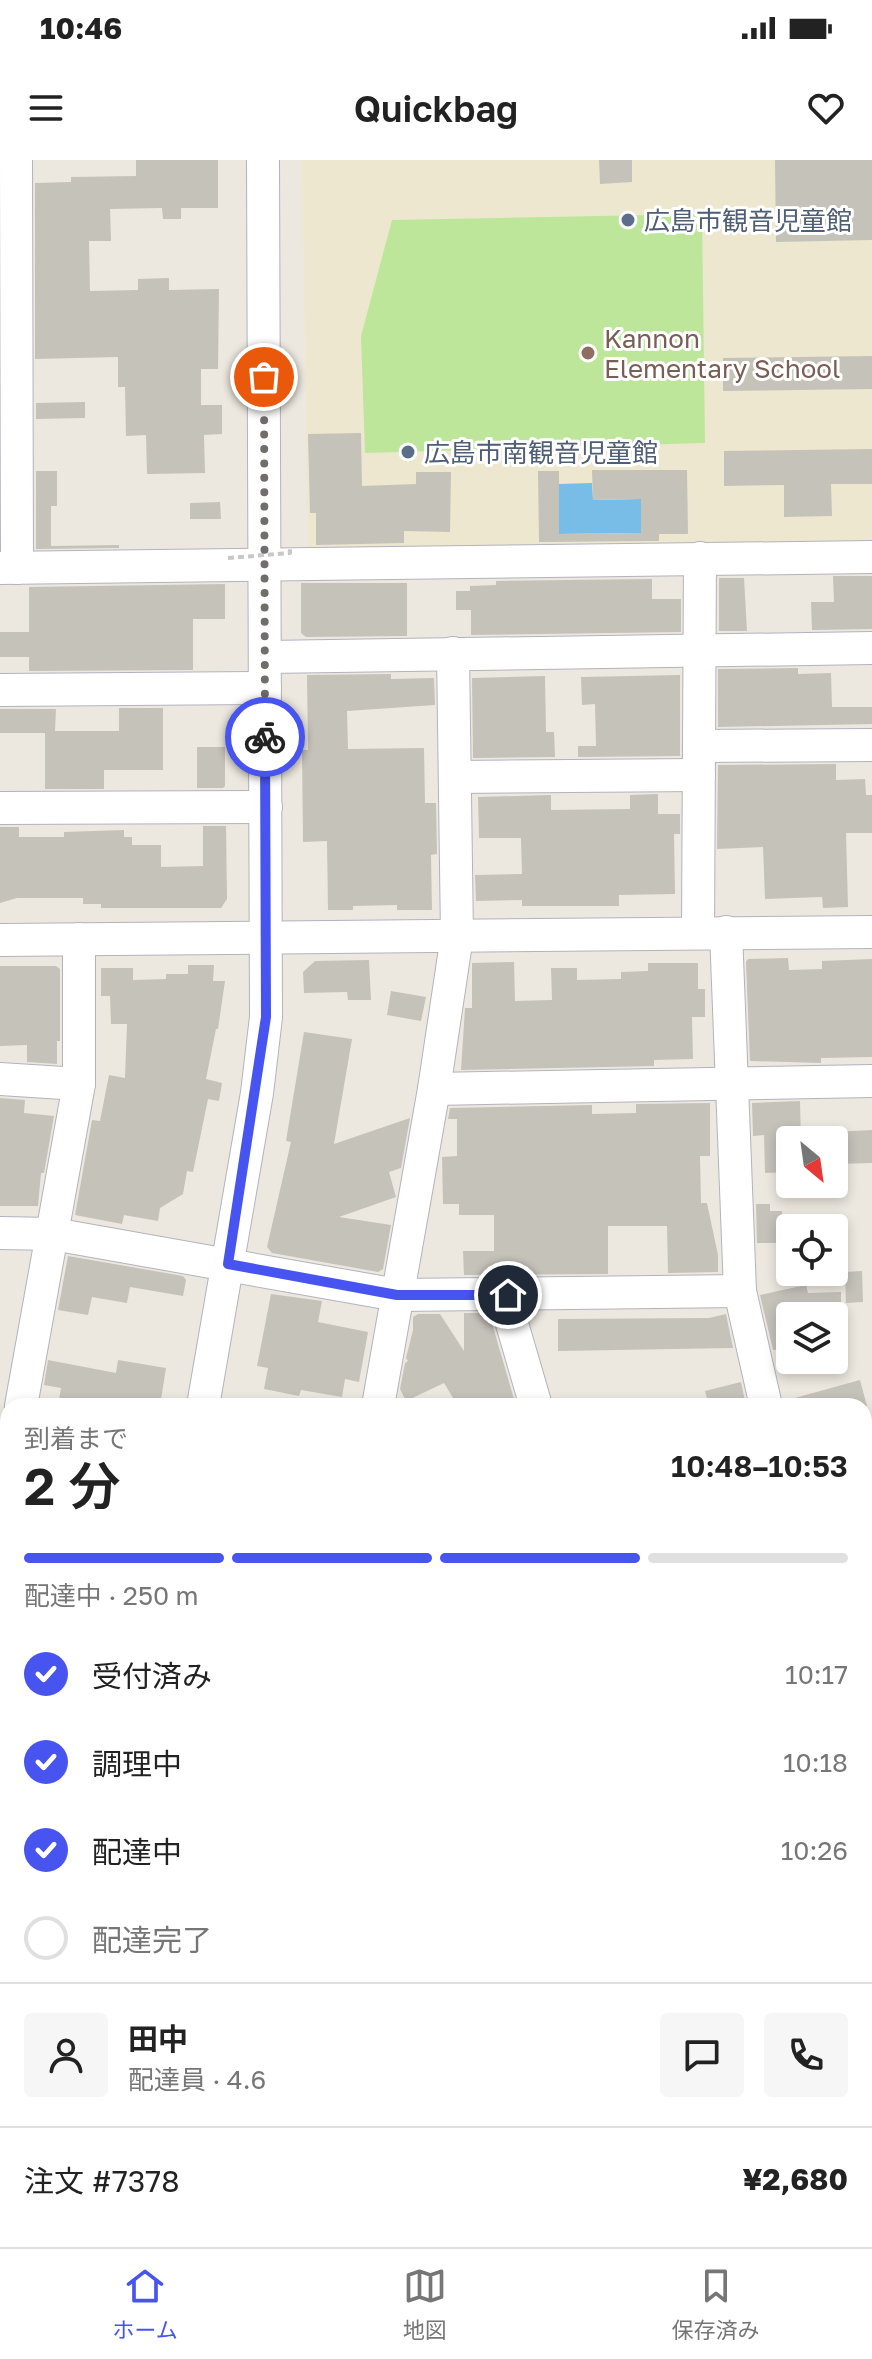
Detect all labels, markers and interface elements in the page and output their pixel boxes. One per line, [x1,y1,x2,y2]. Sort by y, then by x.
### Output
text: 10:46 [40,10,122,46]
icon: menu [24,86,68,130]
icon: heart [804,86,848,130]
text: Quickbag [354,87,518,130]
place label: 広島市観音児童館 [644,205,852,236]
marker: 広島市観音児童館 [619,211,637,229]
place label: Kannon Elementary School [604,323,840,384]
pin [230,343,298,411]
marker: Kannon Elementary School [579,344,597,362]
icon: bag [242,355,286,399]
place label: 広島市南観音児童館 [424,437,658,468]
marker: 広島市南観音児童館 [399,443,417,461]
courier [225,697,305,777]
icon: bike [243,715,287,759]
north arrow [776,1126,848,1198]
map controls [776,1126,848,1374]
button: locate [776,1214,848,1286]
pin [474,1261,542,1329]
icon: home [486,1273,530,1317]
button: layers [776,1302,848,1374]
text: 到着まで [24,1423,128,1454]
text: 10:48–10:53 [671,1448,848,1484]
text: 2 分 [24,1454,120,1516]
text: 配達中 · 250 m [24,1580,199,1611]
icon: check [24,1652,68,1696]
text: 受付済み [92,1658,212,1694]
text: 10:17 [785,1659,848,1690]
icon: check [24,1740,68,1784]
text: 調理中 [92,1746,182,1782]
text: 10:18 [783,1747,848,1778]
icon: check [24,1828,68,1872]
text: 配達中 [92,1834,182,1870]
text: 10:26 [781,1835,848,1866]
text: 配達完了 [92,1922,212,1958]
button: person [24,2013,108,2097]
button: chat [660,2013,744,2097]
button: phone [764,2013,848,2097]
text: 田中 [128,2021,188,2057]
text: 配達員 · 4.6 [128,2064,266,2095]
text: ¥2,680 [743,2161,848,2197]
text: 注文 #7378 [24,2163,180,2199]
tab: ホーム [112,2264,178,2344]
tab: 地図 [403,2264,447,2344]
tab: 保存済み [672,2264,760,2344]

